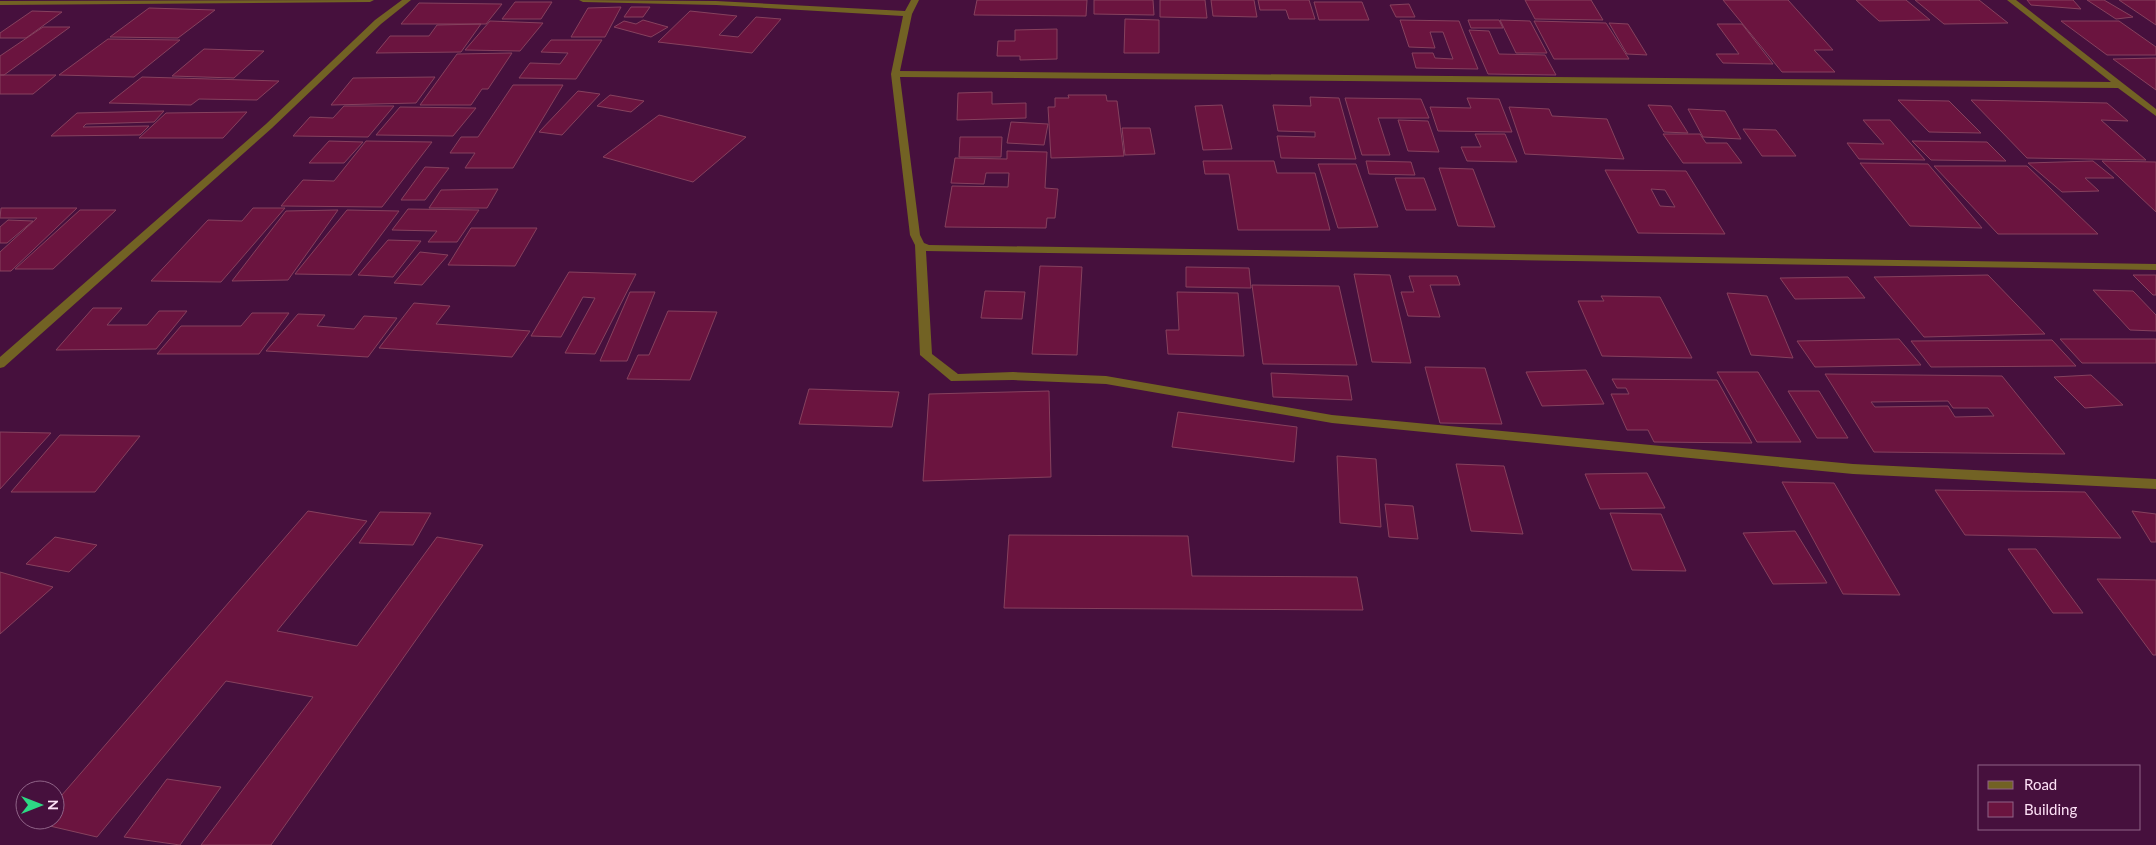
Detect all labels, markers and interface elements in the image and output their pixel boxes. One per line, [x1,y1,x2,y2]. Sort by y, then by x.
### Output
legend [1978,765,2141,830]
text: Road [2024,775,2057,793]
north arrow [15,780,65,830]
text: N [45,800,62,810]
text: Building [2024,800,2077,818]

